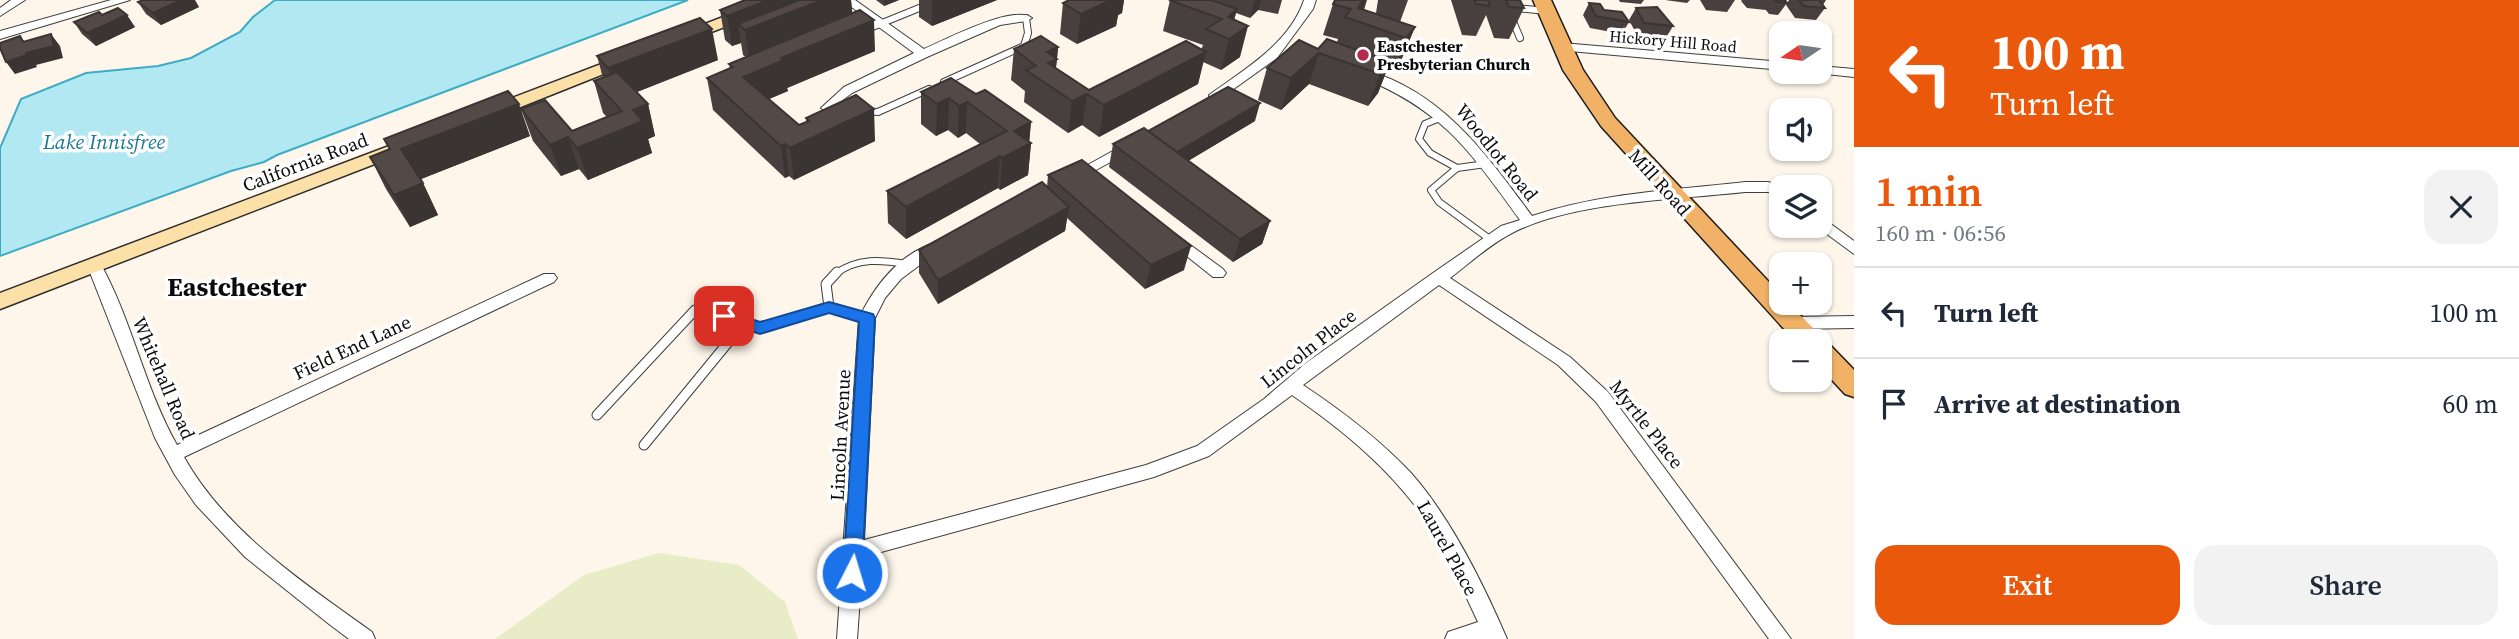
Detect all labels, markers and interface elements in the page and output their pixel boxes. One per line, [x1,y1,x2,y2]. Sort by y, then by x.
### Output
text: 100 m [1990,18,2125,85]
north arrow [1769,21,1832,84]
map controls [1769,21,1832,392]
street label: Hickory Hill Road [1608,24,1738,58]
icon: left [1875,28,1966,119]
place label: Eastchester Presbyterian Church [1377,35,1530,75]
marker: Eastchester Presbyterian Church [1355,47,1371,63]
text: Turn left [1990,82,2114,126]
street label: Woodlot Road [1450,98,1544,206]
button: sound [1769,98,1832,161]
street label: California Road [239,126,372,198]
water label: Lake Innisfree [42,127,166,156]
street label: Mill Road [1623,143,1697,221]
text: 1 min [1875,162,1983,220]
button: close [2424,170,2498,244]
button: layers [1769,175,1832,238]
text: 160 m · 06:56 [1875,217,2006,249]
button: + [1769,252,1832,315]
district label: Eastchester [167,269,308,305]
pin [694,286,754,346]
icon: left [1875,294,1913,332]
text: Turn left [1934,295,2038,331]
text: 100 m [2430,295,2498,331]
icon: arrive [705,297,743,335]
street label: Lincoln Place [1255,302,1361,394]
street label: Field End Lane [289,308,415,386]
street label: Whitehall Road [126,313,202,444]
button: − [1769,329,1832,392]
street label: Lincoln Avenue [824,368,856,502]
street label: Myrtle Place [1604,374,1690,474]
icon: arrive [1875,385,1913,423]
text: Arrive at destination [1934,386,2181,422]
text: 60 m [2443,386,2498,422]
street label: Laurel Place [1411,496,1485,600]
position arrow [815,536,889,610]
button: Exit [1875,545,2180,625]
button: Share [2194,545,2498,625]

